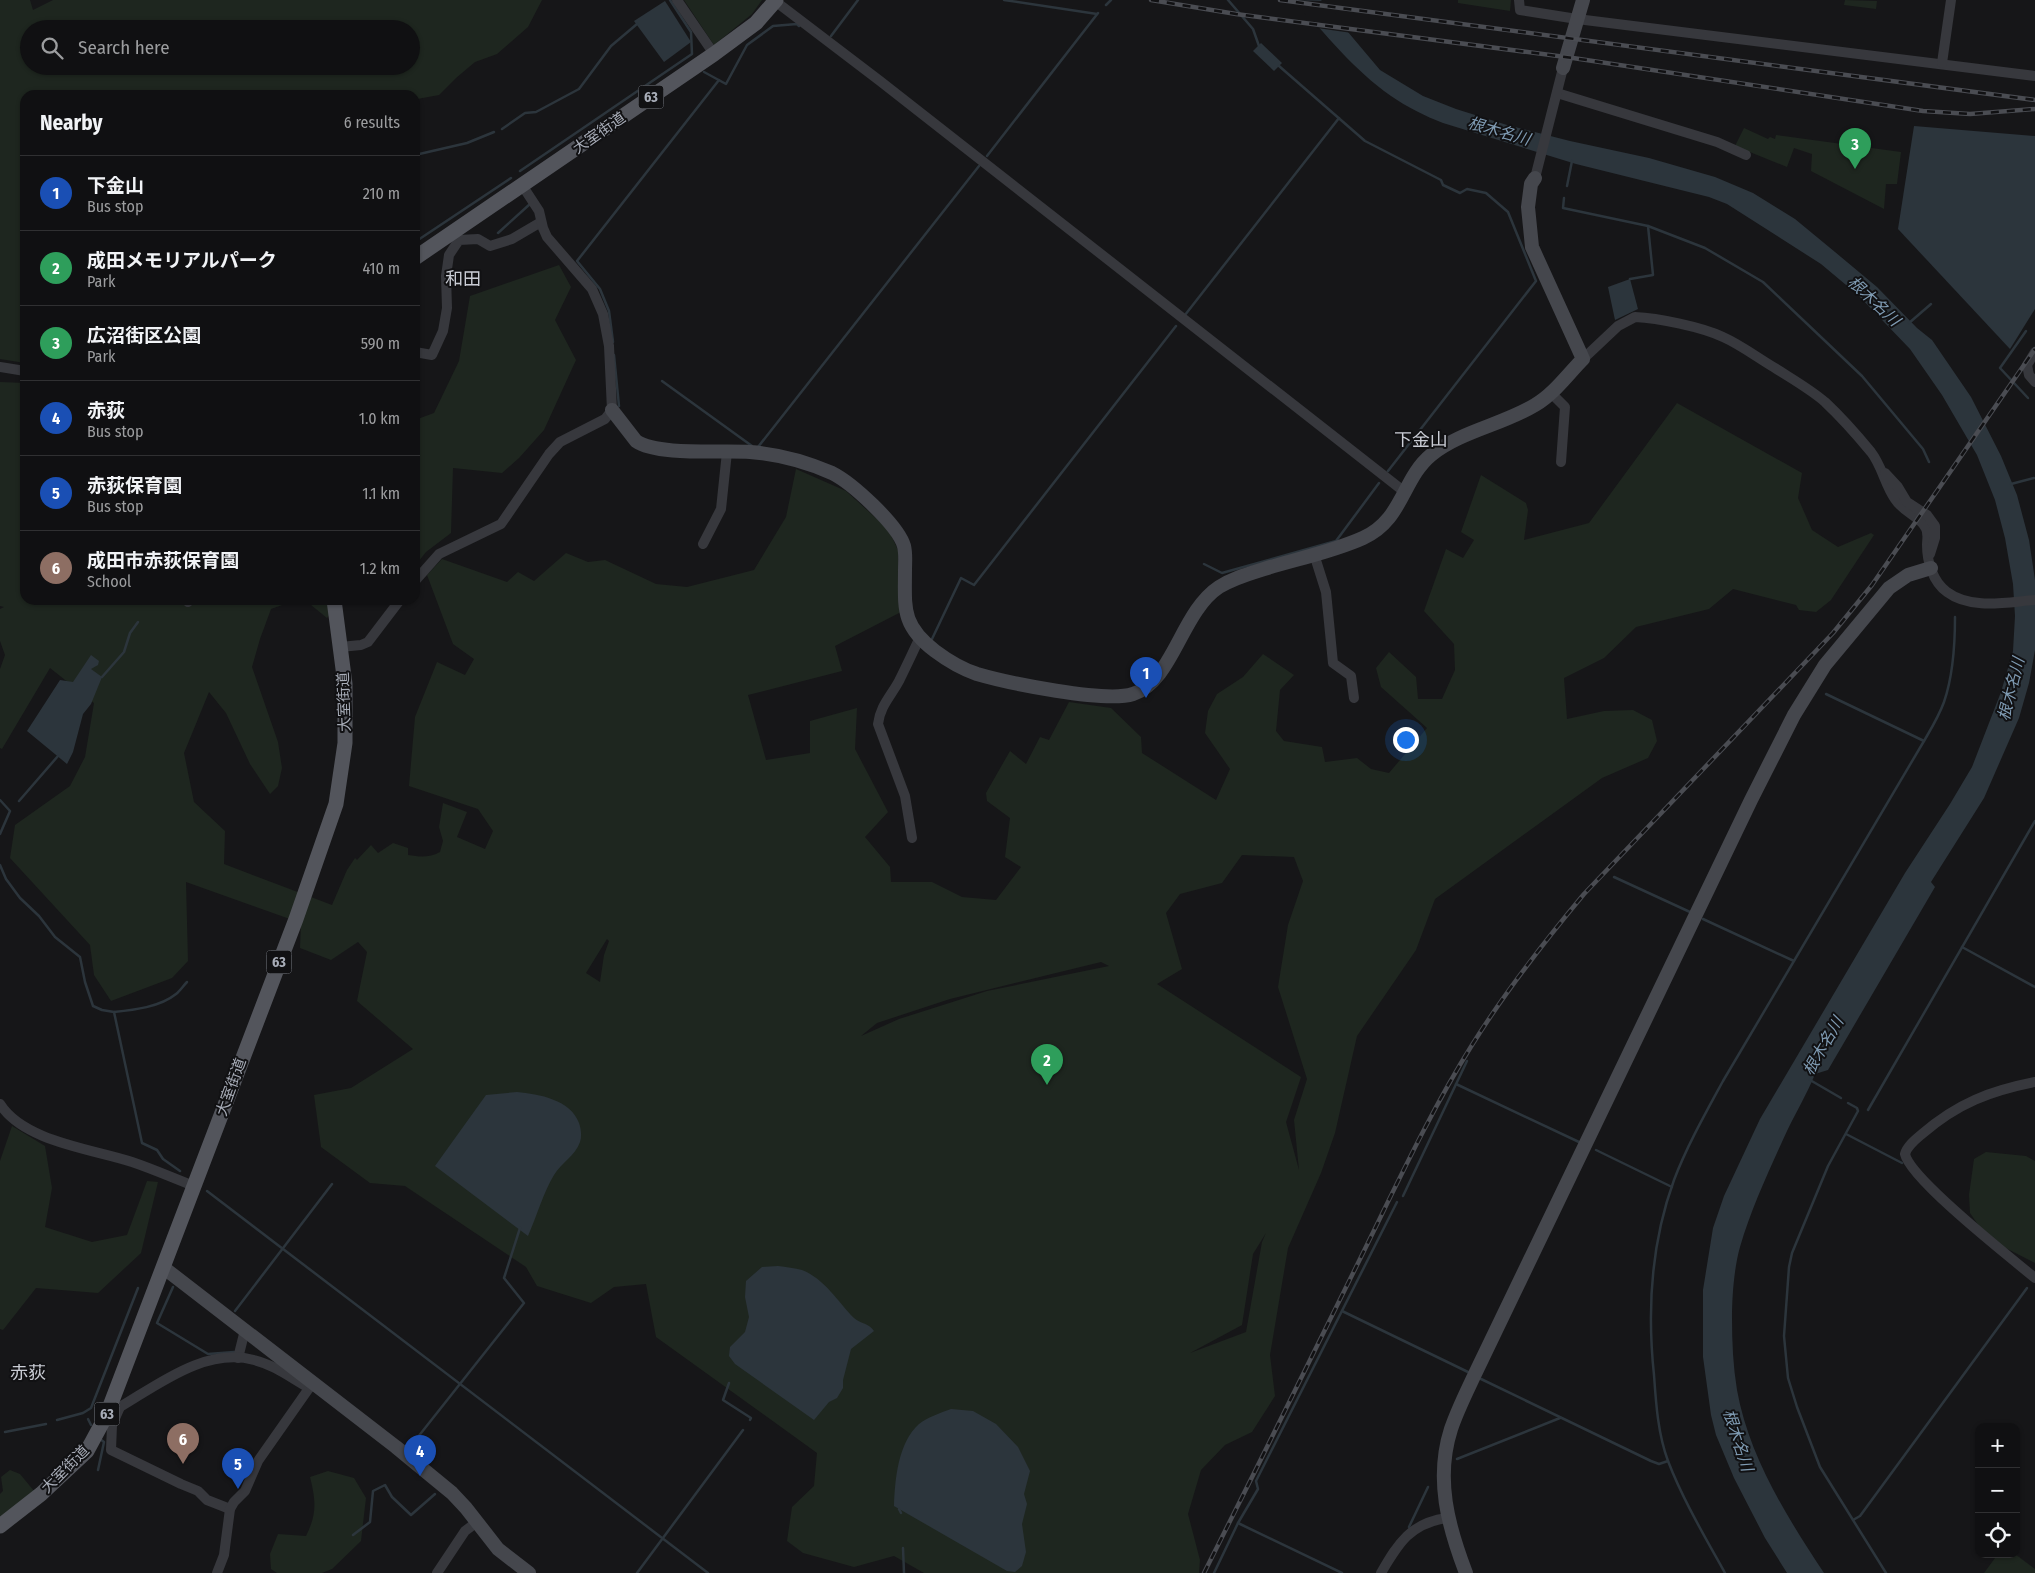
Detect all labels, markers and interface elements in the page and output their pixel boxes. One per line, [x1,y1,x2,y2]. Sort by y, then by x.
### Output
search box [20,20,420,75]
icon: search [38,34,66,62]
text: Search here [78,36,170,59]
road number: 63 [638,85,664,108]
street label: 大室街道 [569,108,629,158]
text: Nearby [40,110,102,136]
text: 6 results [344,113,400,132]
water label: 根木名川 [1466,113,1534,150]
pin: 3 [1839,128,1871,169]
text: 下金山 [87,174,144,197]
text: 1 [53,184,59,203]
text: 210 m [363,184,400,203]
text: Bus stop [87,197,143,216]
text: 成田メモリアルパーク [87,249,277,272]
text: 2 [52,259,60,278]
text: 410 m [362,259,400,278]
district label: 和田 [445,268,481,290]
text: Park [87,272,115,291]
water label: 根木名川 [1844,272,1905,331]
text: 広沼街区公園 [87,324,201,347]
text: 3 [52,334,60,353]
text: 590 m [361,334,400,353]
text: Park [87,347,115,366]
text: 赤荻 [87,399,125,422]
text: 4 [52,409,60,428]
text: 1.0 km [359,409,400,428]
text: Bus stop [87,422,143,441]
district label: 下金山 [1394,429,1448,451]
text: 赤荻保育園 [87,474,182,497]
text: 5 [52,484,60,503]
text: 1.1 km [362,484,400,503]
text: Bus stop [87,497,143,516]
text: 成田市赤荻保育園 [87,549,239,572]
text: 6 [52,559,60,578]
text: 1.2 km [360,559,400,578]
text: School [87,572,131,591]
water label: 根木名川 [1994,654,2028,722]
pin: 1 [1130,657,1162,698]
street label: 大室街道 [334,672,354,732]
your location [1393,727,1419,753]
road number: 63 [266,950,292,974]
water label: 根木名川 [1799,1012,1848,1078]
pin: 2 [1031,1044,1063,1085]
street label: 大室街道 [212,1056,250,1118]
district label: 赤荻 [10,1362,46,1384]
road number: 63 [94,1402,120,1426]
water label: 根木名川 [1719,1407,1758,1475]
pin: 6 [167,1423,199,1464]
map controls [1975,1423,2020,1558]
button: + [1975,1423,2020,1468]
pin: 4 [404,1435,436,1476]
street label: 大室街道 [37,1441,93,1497]
pin: 5 [222,1448,254,1489]
button: − [1975,1468,2020,1513]
button: locate [1975,1513,2020,1558]

